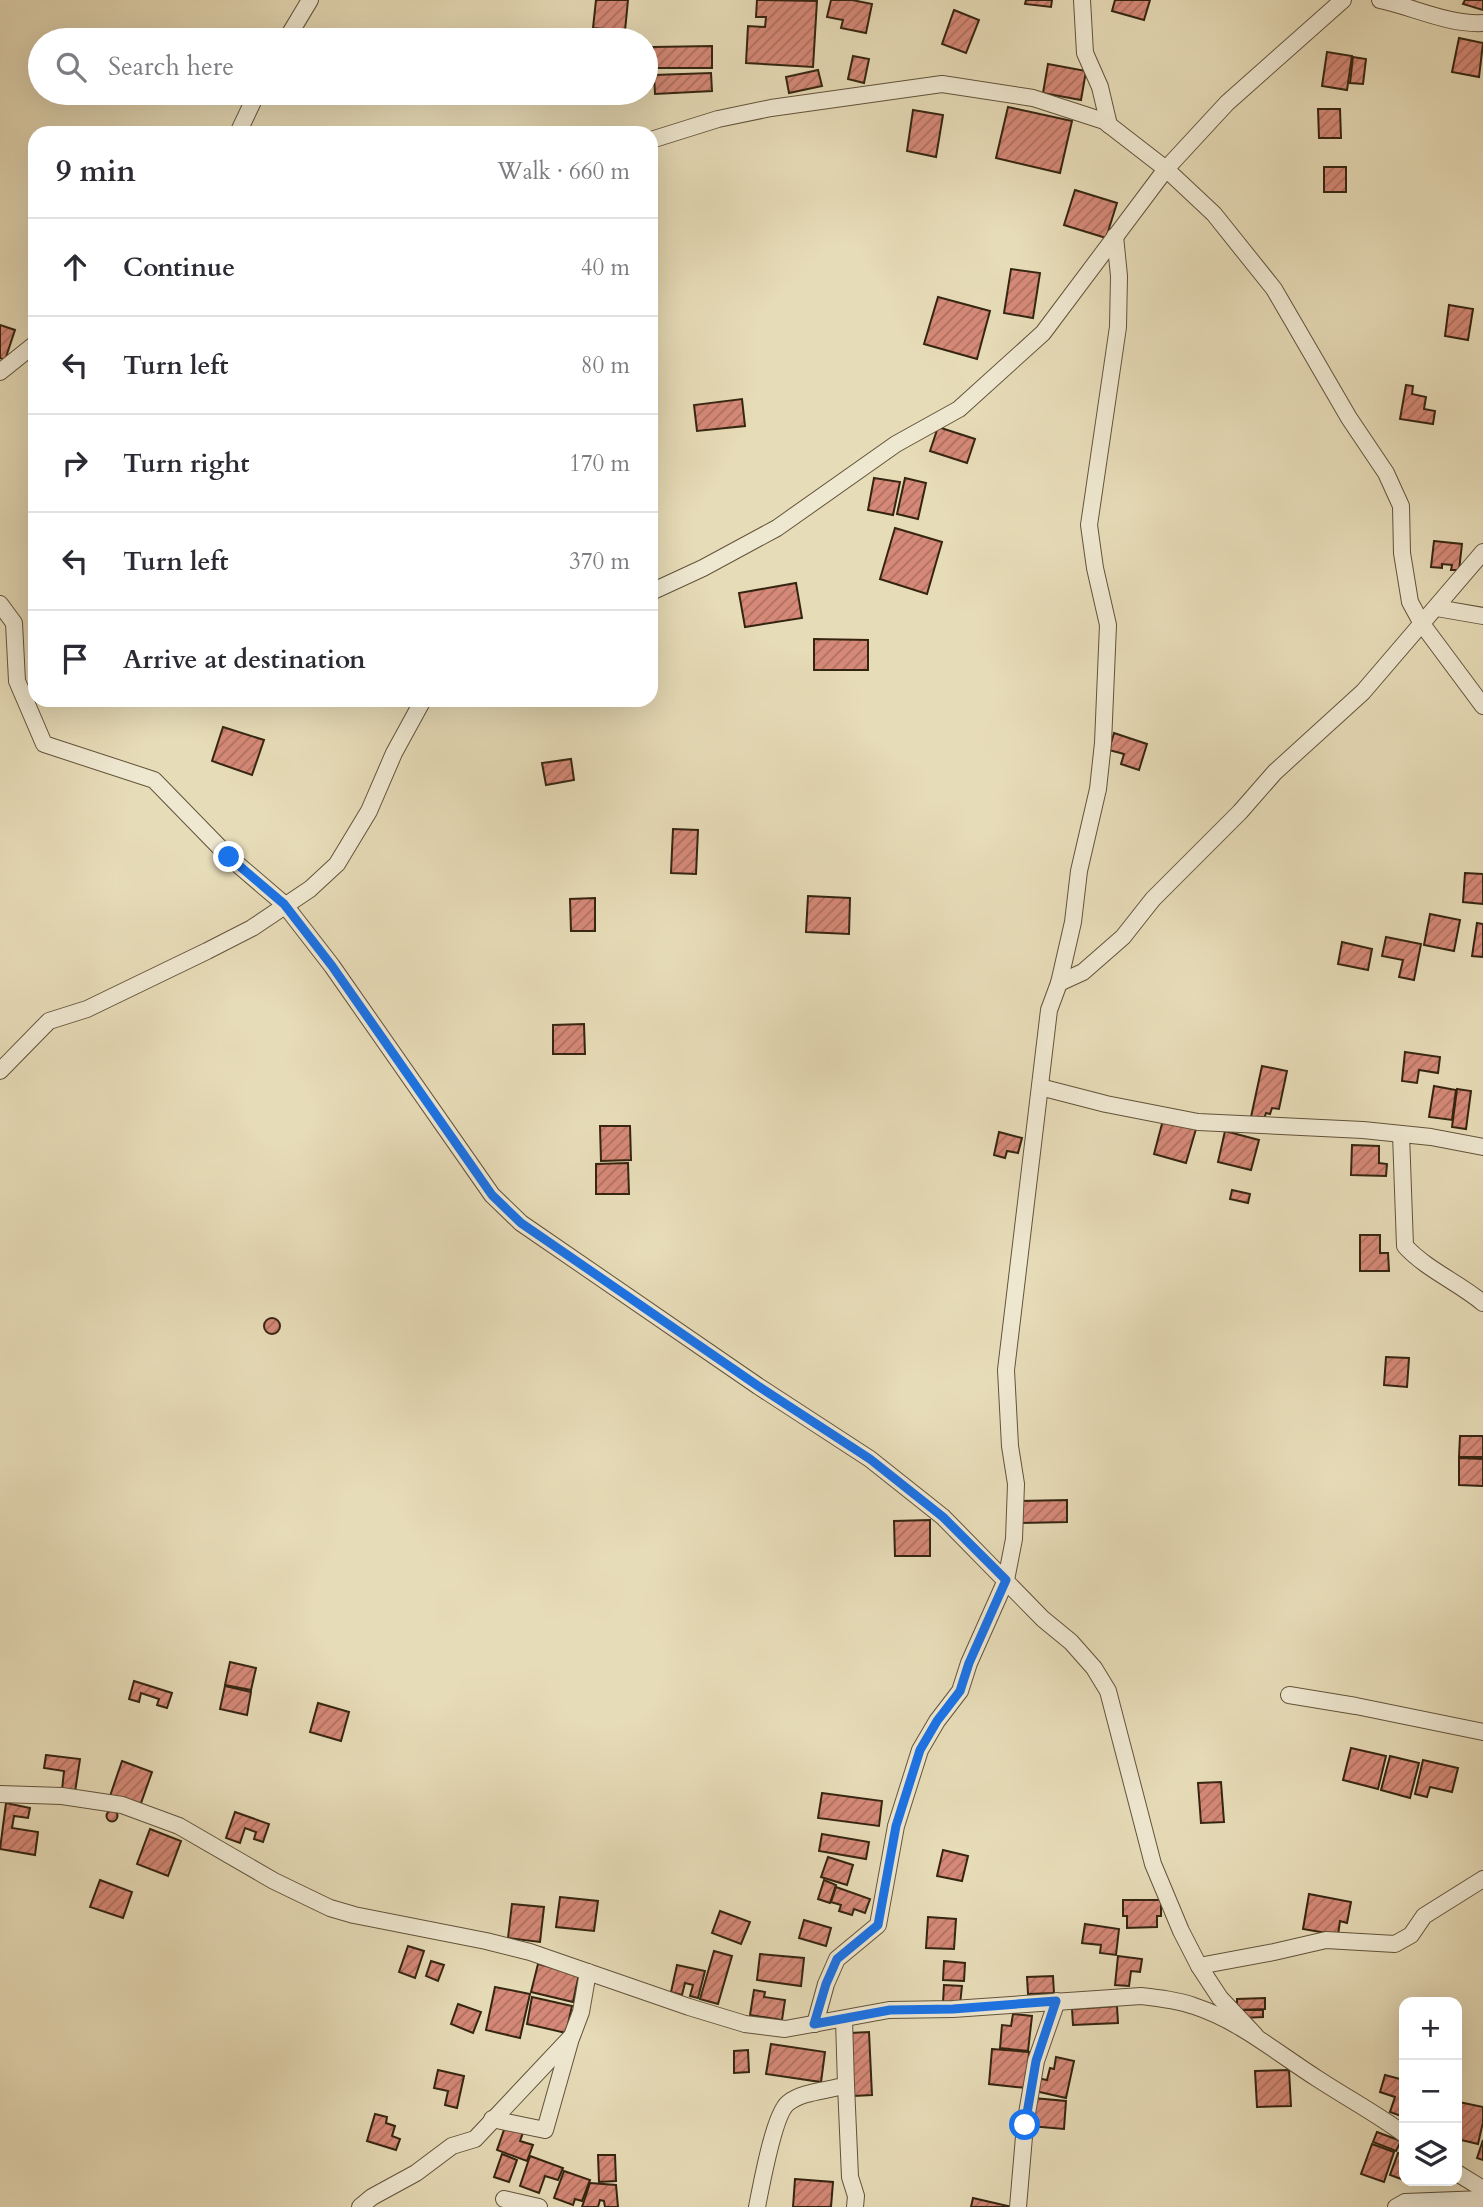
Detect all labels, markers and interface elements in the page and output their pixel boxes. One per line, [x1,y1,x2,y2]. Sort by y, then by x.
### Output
search box [28,28,658,105]
icon: search [52,48,90,86]
text: Search here [108,49,234,84]
text: 9 min [56,151,136,192]
text: Walk · 660 m [497,156,630,187]
icon: ahead [56,248,94,286]
text: Continue [123,250,235,285]
text: 40 m [581,252,630,283]
icon: left [56,346,94,384]
text: Turn left [123,348,228,383]
text: 80 m [581,350,630,381]
icon: right [56,444,94,482]
text: Turn right [123,446,250,481]
text: 170 m [569,448,630,479]
icon: left [56,542,94,580]
text: Turn left [123,544,228,579]
text: 370 m [569,546,630,577]
icon: arrive [56,640,94,678]
text: Arrive at destination [123,642,366,677]
route end [213,841,244,872]
map controls [1399,1997,1462,2186]
button: + [1399,1997,1462,2060]
button: − [1399,2060,1462,2123]
route start [1009,2109,1040,2140]
button: layers [1399,2123,1462,2186]

